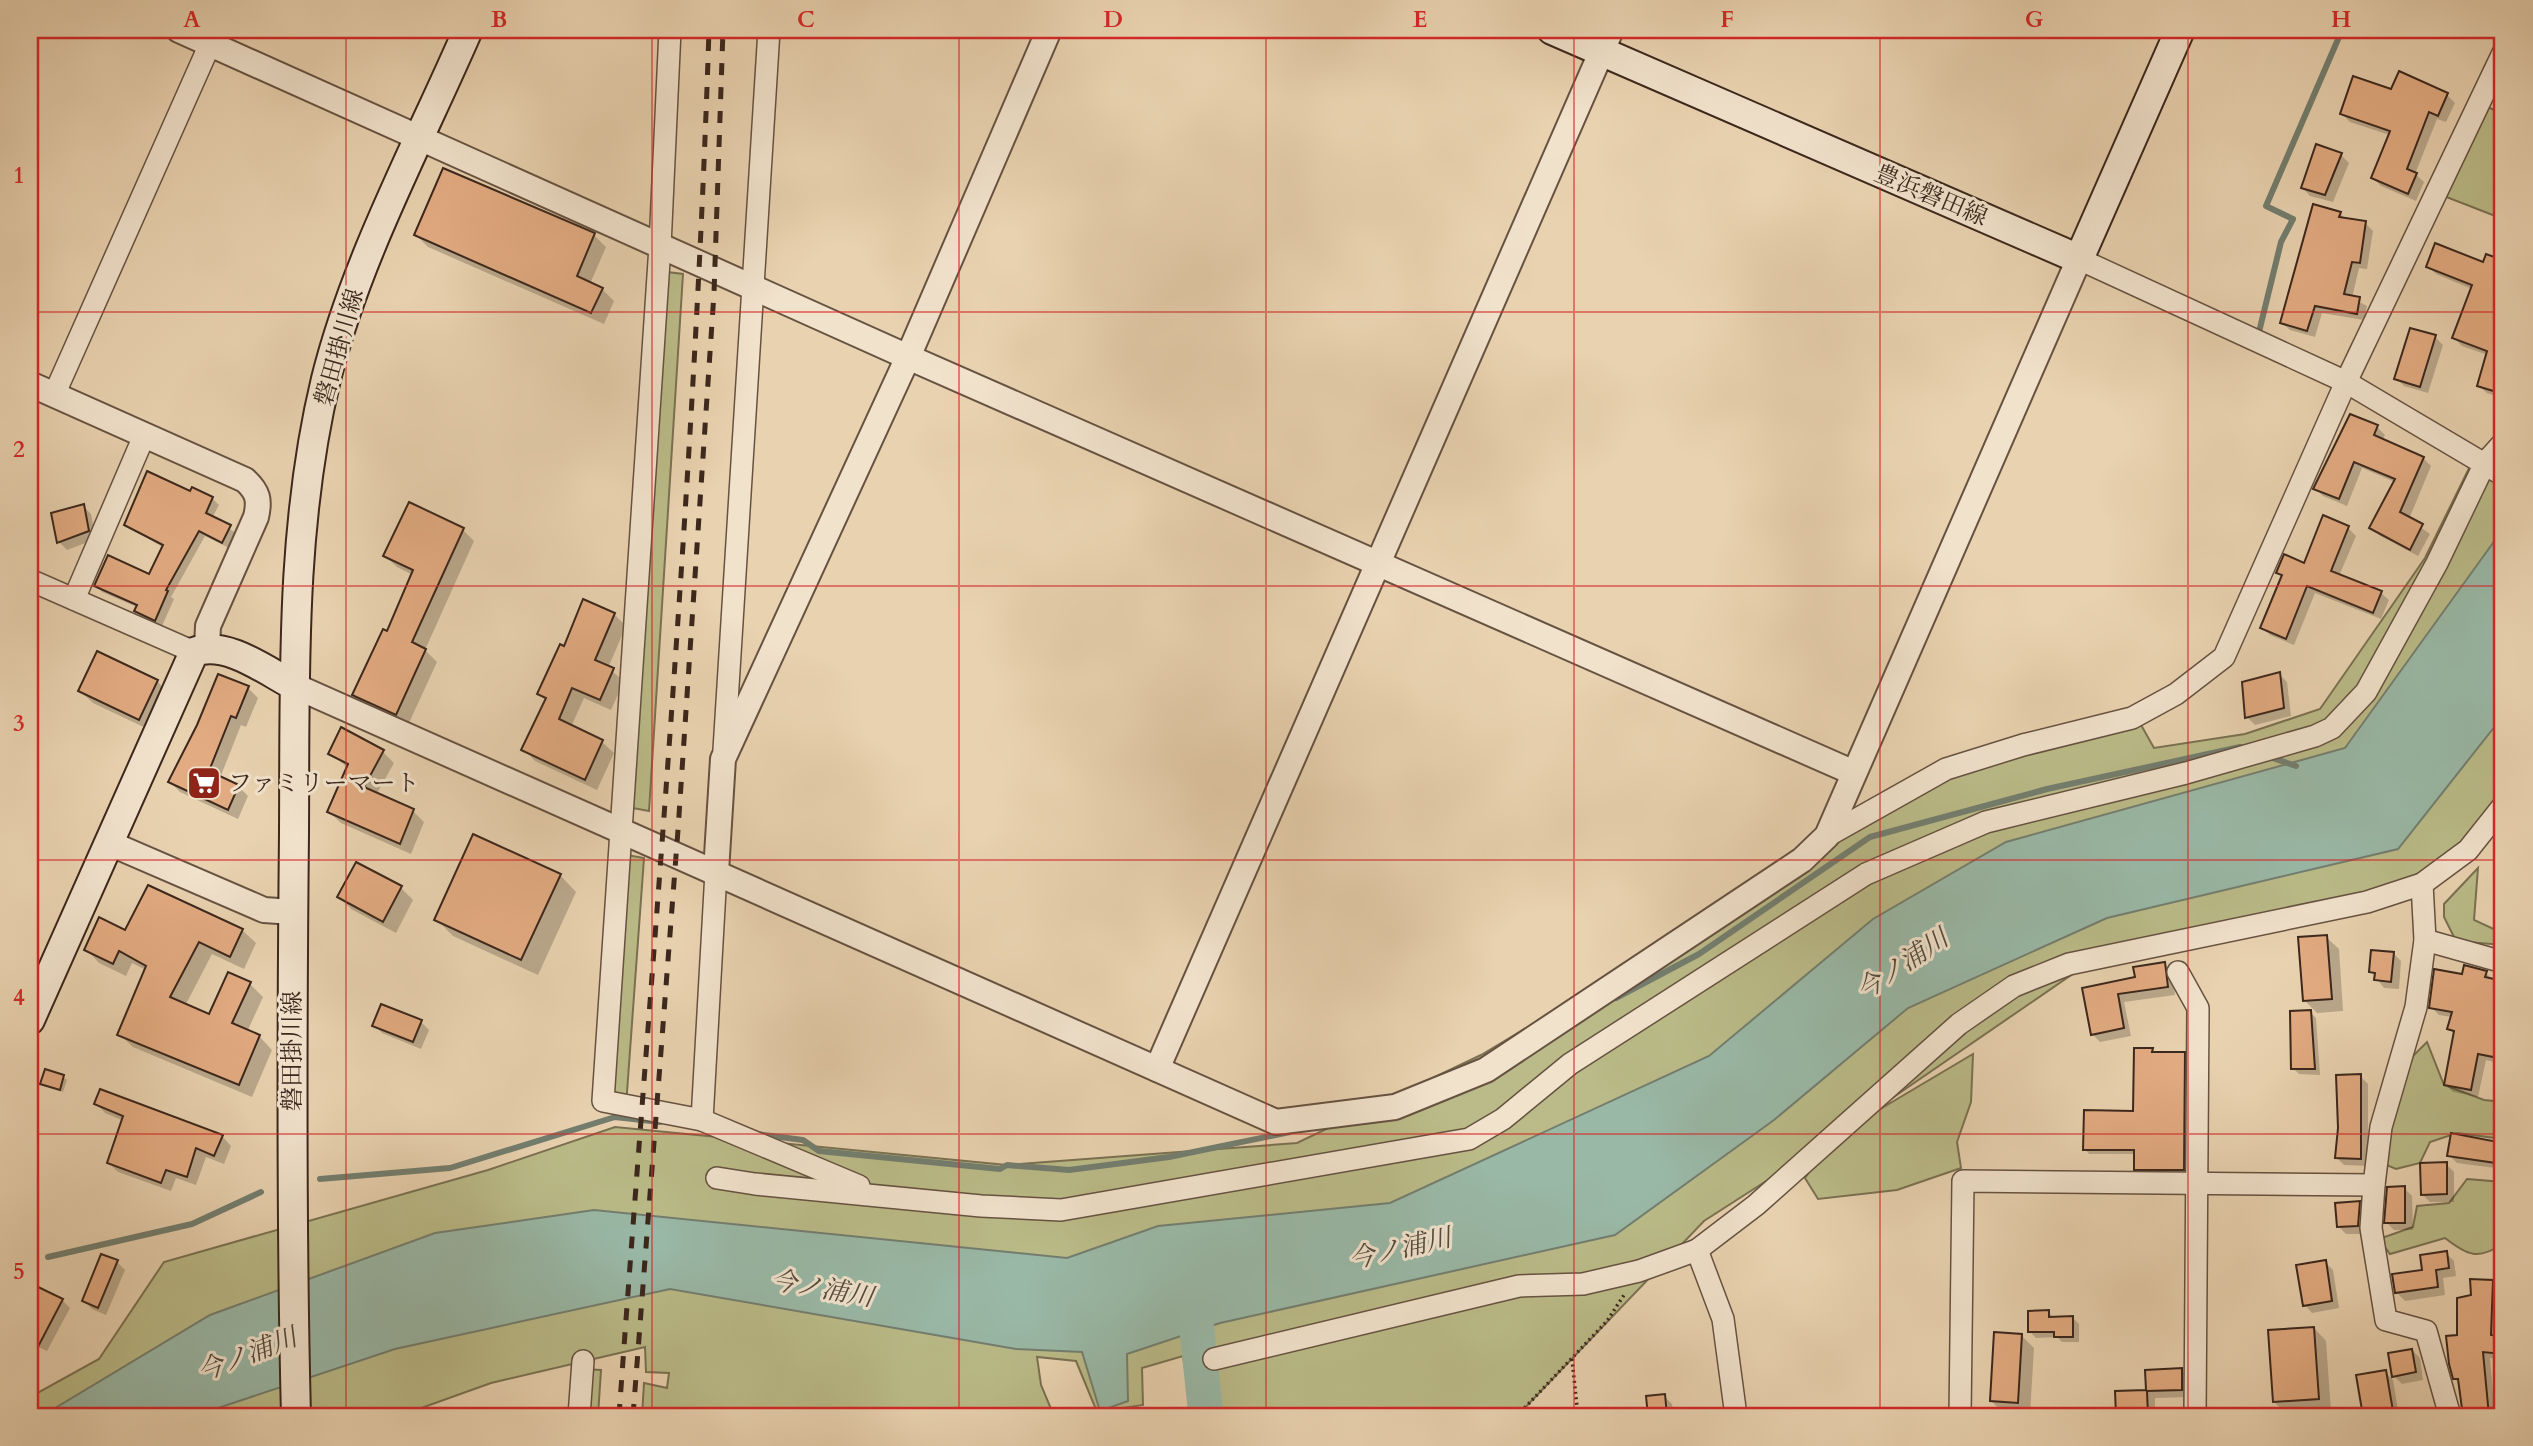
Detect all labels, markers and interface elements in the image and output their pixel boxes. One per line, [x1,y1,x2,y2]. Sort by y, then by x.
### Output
text: A [183,4,201,35]
text: B [491,4,507,35]
text: C [797,4,815,35]
text: D [1103,4,1123,35]
text: E [1413,4,1427,35]
text: F [1720,4,1734,35]
text: G [2025,4,2044,35]
text: H [2331,4,2351,35]
street label: 豊浜磐田線 [1869,157,1992,234]
text: 1 [13,160,25,191]
street label: 磐田掛川線 [307,285,372,409]
text: 2 [13,434,25,465]
text: 3 [13,708,25,739]
supermarket icon: ファミリーマート [185,764,223,802]
place label: ファミリーマート [228,767,420,800]
water label: 今ノ浦川 [1849,919,1958,1008]
text: 4 [13,982,25,1013]
street label: 磐田掛川線 [276,991,309,1111]
water label: 今ノ浦川 [1346,1219,1458,1277]
text: 5 [13,1256,25,1287]
water label: 今ノ浦川 [768,1262,879,1315]
water label: 今ノ浦川 [192,1318,305,1389]

